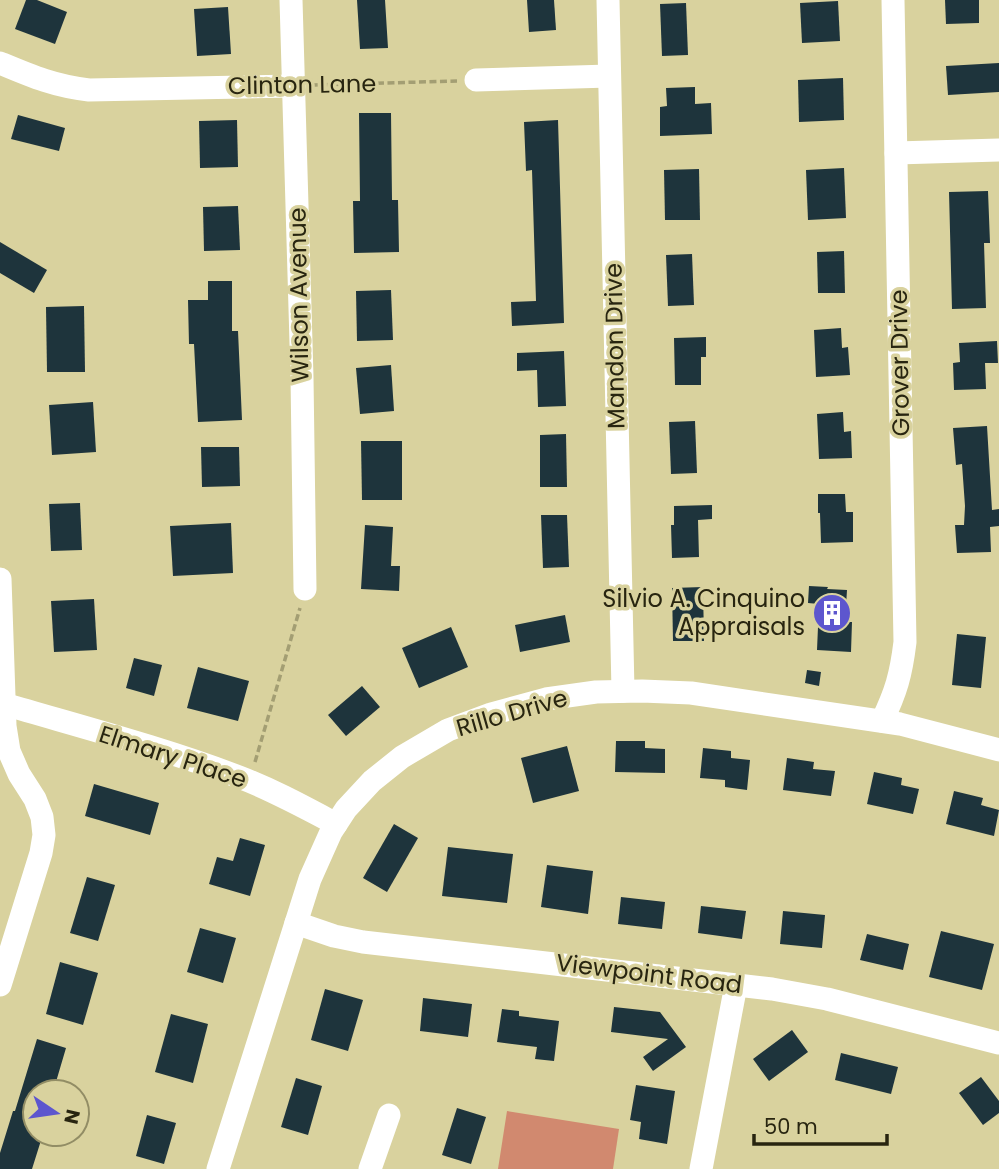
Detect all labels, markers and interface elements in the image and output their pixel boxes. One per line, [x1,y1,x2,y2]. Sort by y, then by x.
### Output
street label: Clinton Lane [228,67,376,102]
street label: Wilson Avenue [280,207,317,383]
street label: Mandon Drive [597,263,632,429]
street label: Grover Drive [882,289,917,437]
place label: Silvio A. Cinquino Appraisals [602,582,805,643]
building icon: Silvio A. Cinquino Appraisals [811,592,853,634]
street label: Rillo Drive [452,681,571,744]
street label: Elmary Place [95,717,251,796]
street label: Viewpoint Road [554,946,744,1001]
north arrow [21,1078,91,1148]
scale bar [754,1102,887,1146]
text: N [57,1107,87,1127]
text: 50 m [764,1112,818,1141]

